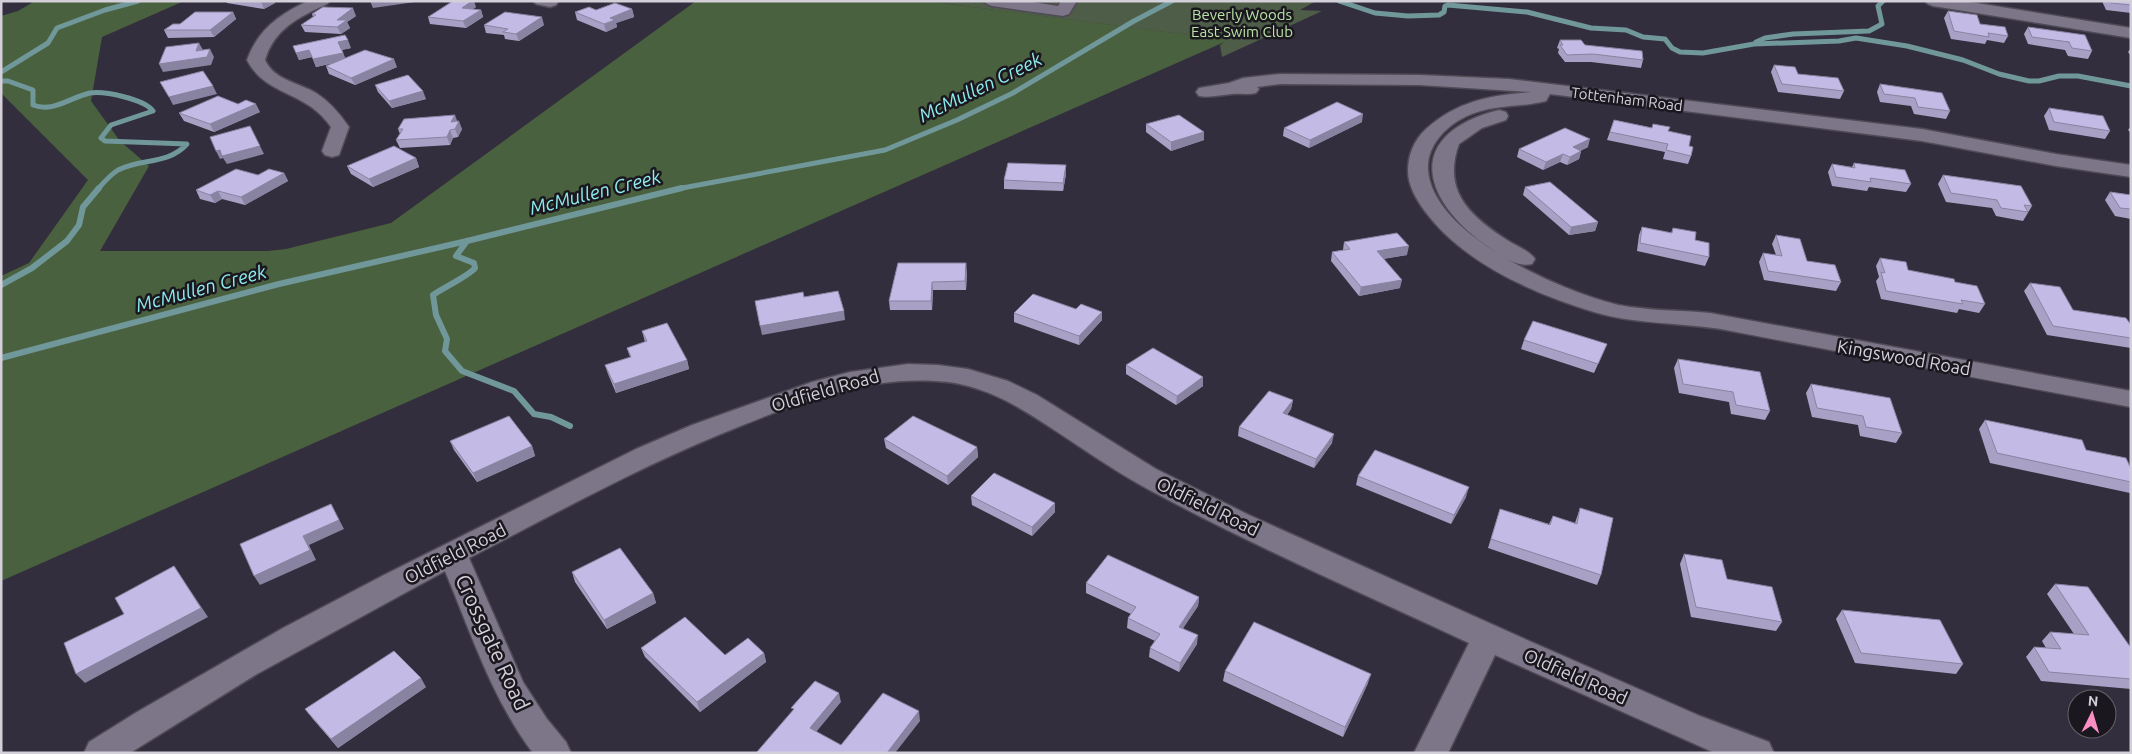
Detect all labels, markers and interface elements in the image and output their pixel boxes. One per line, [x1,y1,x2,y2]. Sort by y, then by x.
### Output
park label: Beverly Woods East Swim Club [1191,6,1293,40]
water label: McMullen Creek [915,48,1045,126]
street label: Tottenham Road [1570,84,1684,114]
water label: McMullen Creek [527,165,663,219]
water label: McMullen Creek [133,260,269,316]
street label: Kingswood Road [1836,335,1972,379]
street label: Oldfield Road [769,365,881,415]
street label: Oldfield Road [1154,473,1262,539]
street label: Oldfield Road [401,519,509,587]
street label: Crossgate Road [451,570,535,714]
street label: Oldfield Road [1521,644,1631,708]
north arrow [2067,689,2117,739]
text: N [2087,693,2099,709]

